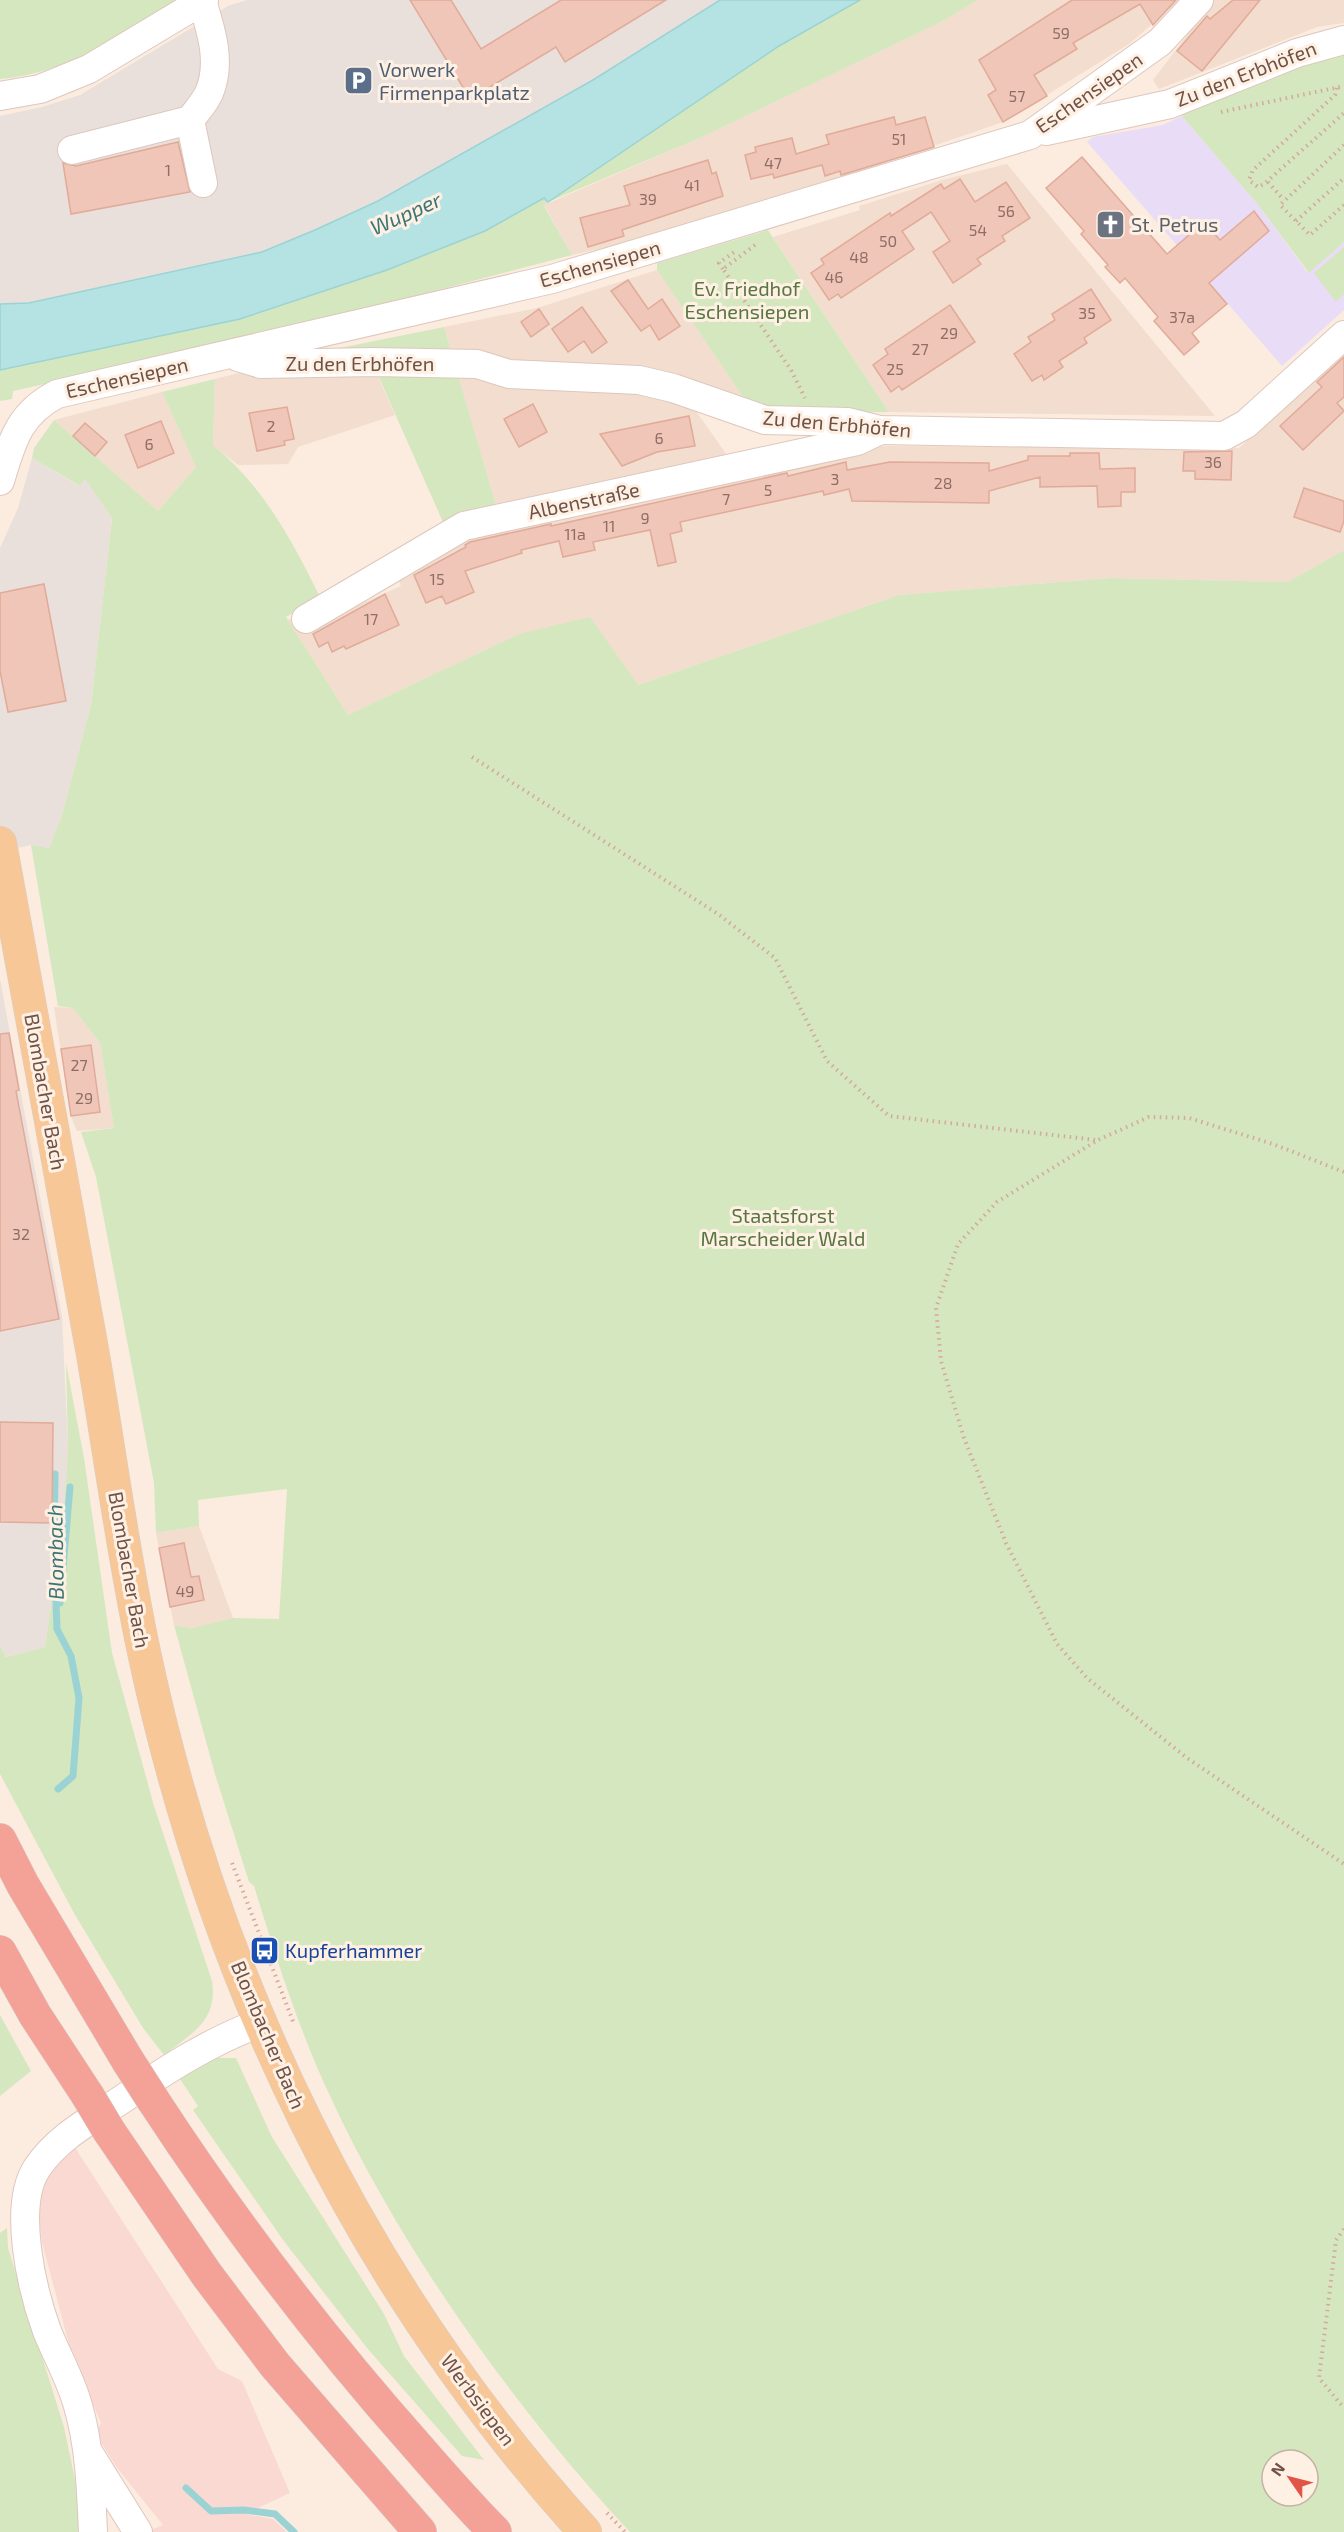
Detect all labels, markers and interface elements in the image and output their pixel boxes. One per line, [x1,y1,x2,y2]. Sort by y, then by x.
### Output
house number: 59 [1052,23,1070,42]
street label: Zu den Erbhöfen [1172,35,1319,111]
street label: Eschensiepen [1030,47,1146,138]
place label: Vorwerk Firmenparkplatz [379,57,530,104]
parking icon: Vorwerk Firmenparkplatz [342,65,374,97]
house number: 57 [1009,86,1025,105]
house number: 51 [892,129,906,148]
house number: 47 [764,153,782,172]
house number: 1 [165,160,171,179]
house number: 41 [684,175,700,194]
water label: Wupper [366,186,445,239]
house number: 39 [639,189,657,208]
house number: 56 [997,201,1015,220]
church icon: St. Petrus [1094,209,1126,241]
place label: St. Petrus [1131,212,1218,236]
house number: 54 [969,220,987,239]
house number: 50 [879,231,897,250]
street label: Eschensiepen [536,234,663,292]
house number: 48 [849,247,869,266]
house number: 46 [825,267,844,286]
park label: Ev. Friedhof Eschensiepen [685,276,809,323]
house number: 35 [1078,303,1096,322]
house number: 37a [1169,307,1195,326]
house number: 29 [940,323,958,342]
house number: 27 [911,339,929,358]
street label: Eschensiepen [63,351,190,403]
street label: Zu den Erbhöfen [286,351,434,375]
house number: 25 [886,359,904,378]
street label: Zu den Erbhöfen [762,405,912,441]
house number: 2 [267,416,276,435]
house number: 6 [654,428,664,447]
house number: 6 [144,434,154,453]
house number: 36 [1204,452,1222,471]
house number: 3 [831,469,839,488]
house number: 28 [934,473,952,492]
street label: Albenstraße [526,477,642,524]
house number: 5 [764,480,772,499]
house number: 7 [722,489,730,508]
house number: 9 [640,508,650,527]
house number: 11 [603,516,615,535]
house number: 11a [564,524,586,543]
house number: 15 [430,569,444,588]
house number: 17 [364,609,378,628]
street label: Blombacher Bach [20,1012,72,1172]
house number: 27 [70,1055,88,1074]
house number: 29 [75,1088,93,1107]
park label: Staatsforst Marscheider Wald [701,1203,865,1250]
house number: 32 [12,1224,30,1243]
street label: Blombacher Bach [104,1490,156,1650]
water label: Blombach [41,1504,68,1600]
house number: 49 [176,1581,195,1600]
bus stop icon: Kupferhammer [248,1935,280,1967]
place label: Kupferhammer [285,1938,422,1962]
street label: Blombacher Bach [227,1957,311,2112]
street label: Werbsiepen [437,2349,521,2450]
north arrow [1260,2448,1320,2508]
text: N [1266,2459,1288,2479]

